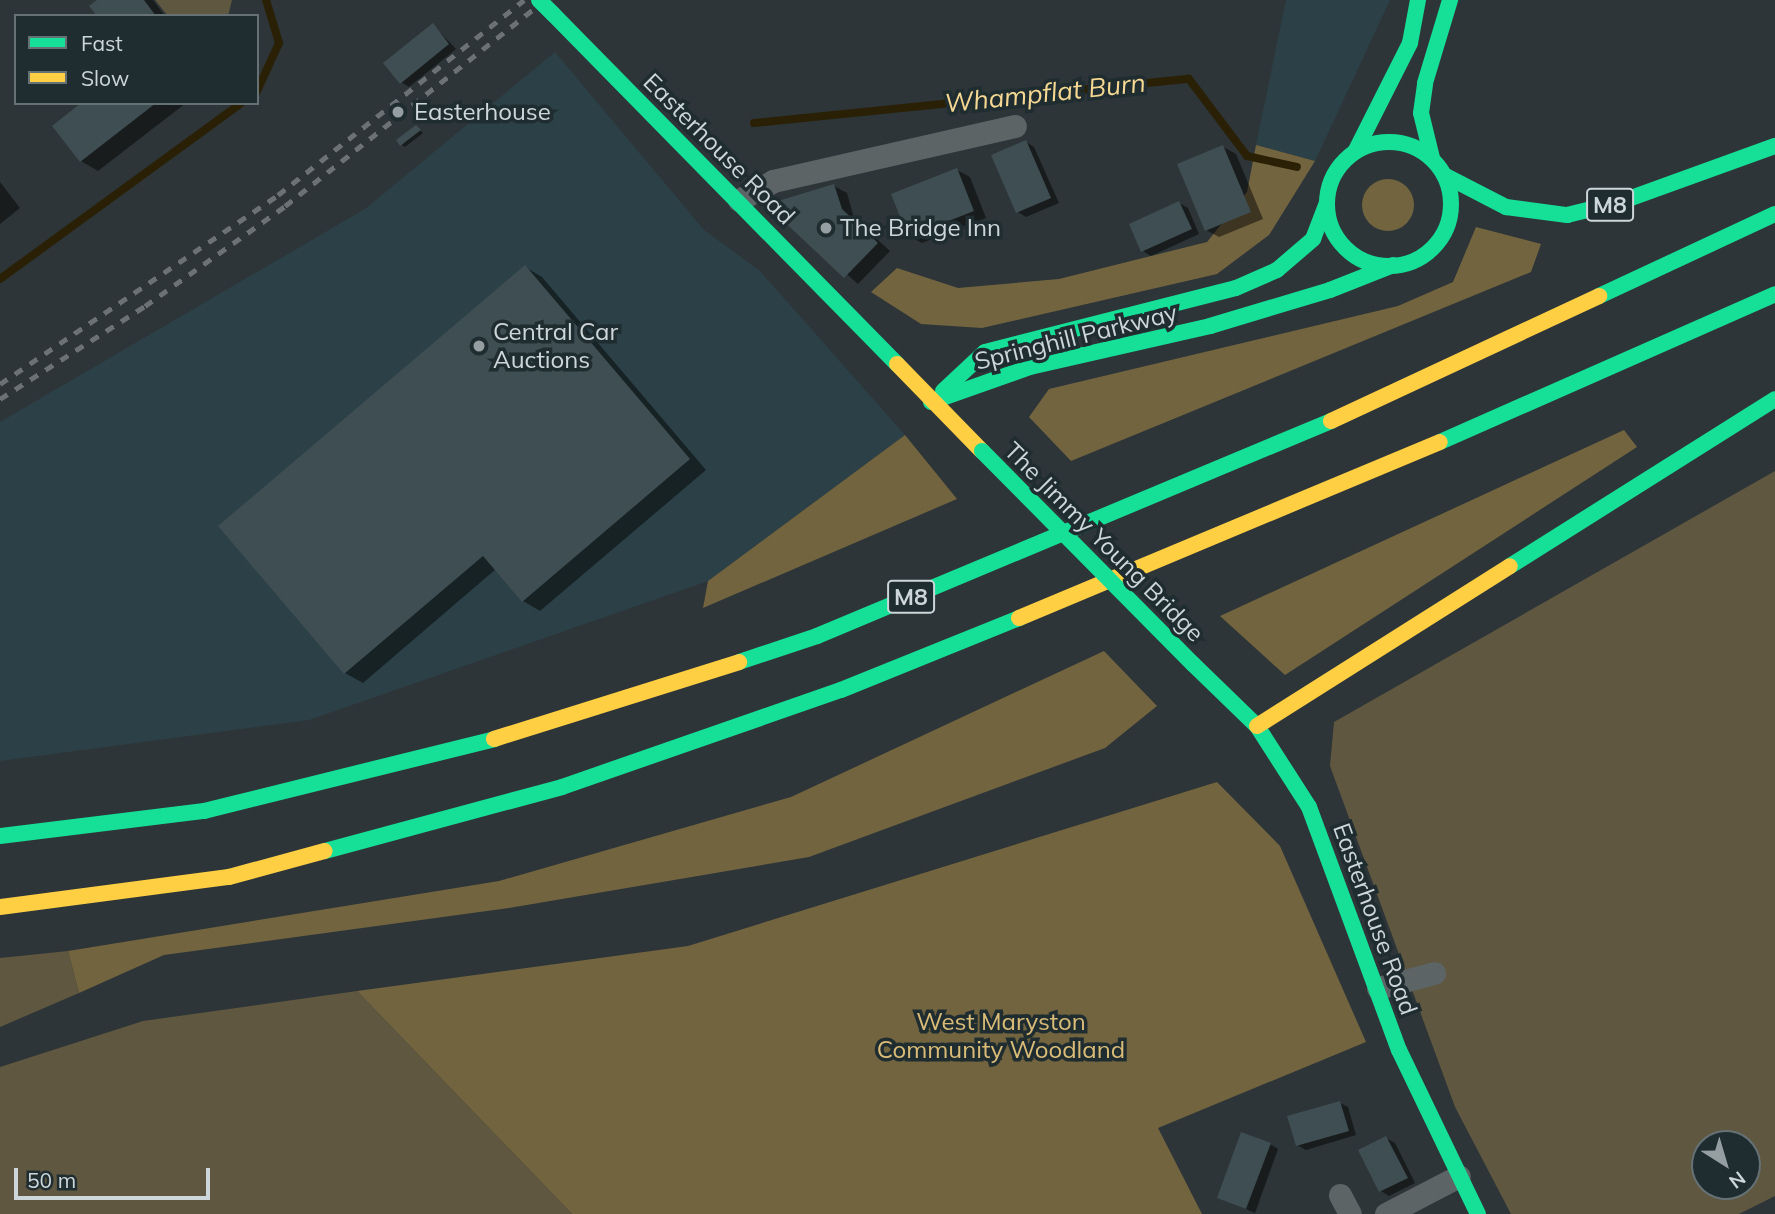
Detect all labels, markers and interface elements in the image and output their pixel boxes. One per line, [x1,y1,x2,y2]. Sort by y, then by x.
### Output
legend [14,14,259,105]
text: Fast [81,30,123,56]
text: Slow [81,65,129,91]
street label: Easterhouse Road [637,67,801,231]
water label: Whampflat Burn [943,67,1147,119]
place label: Easterhouse [414,98,551,126]
marker: Easterhouse [388,102,408,122]
road number: M8 [1586,186,1634,224]
place label: The Bridge Inn [840,214,1001,242]
marker: The Bridge Inn [818,220,834,236]
street label: Springhill Parkway [972,298,1180,376]
place label: Central Car Auctions [493,318,618,374]
marker: Central Car Auctions [471,338,487,354]
street label: The Jimmy Young Bridge [998,436,1210,648]
road number: M8 [886,578,936,617]
street label: Easterhouse Road [1327,819,1423,1019]
park label: West Maryston Community Woodland [877,1008,1125,1064]
north arrow [1691,1130,1761,1200]
scale bar [18,1154,214,1198]
text: N [1724,1166,1750,1194]
text: 50 m [27,1167,76,1193]

